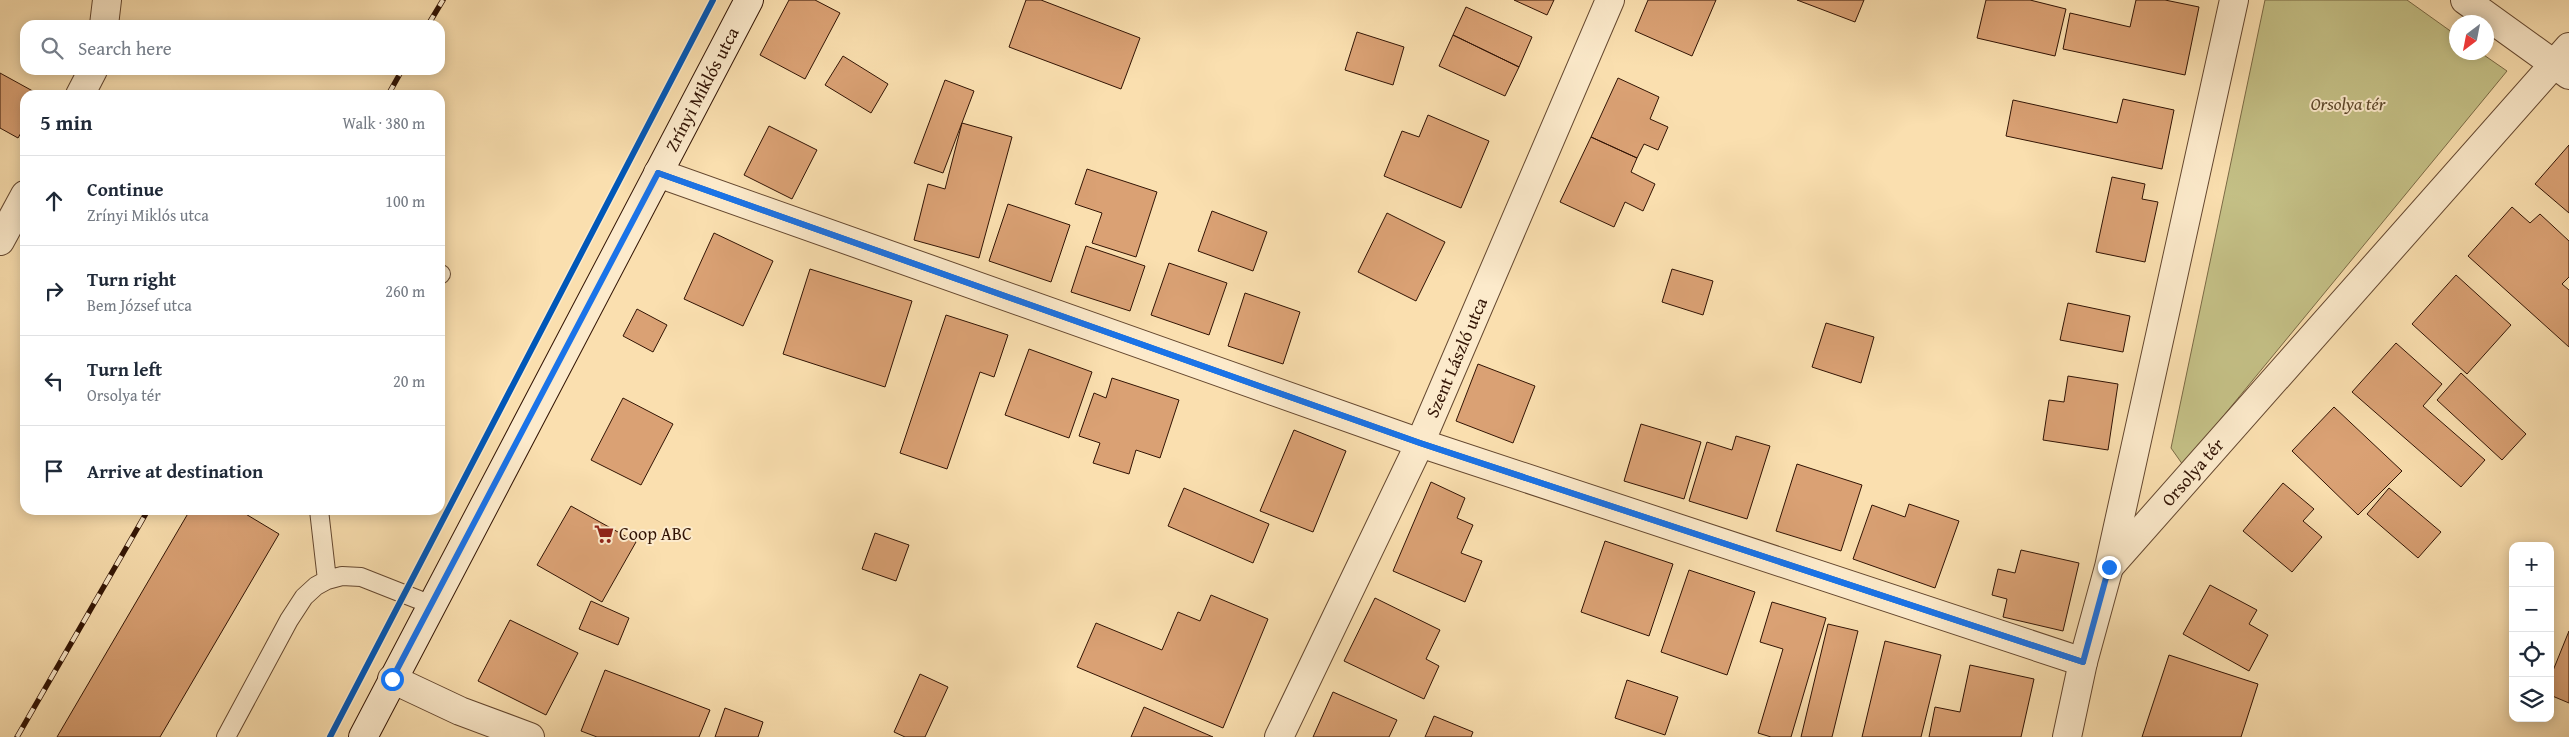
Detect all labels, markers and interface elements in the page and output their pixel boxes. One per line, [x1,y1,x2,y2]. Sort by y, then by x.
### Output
north arrow [2449,15,2494,60]
search box [20,20,445,75]
street label: Zrínyi Miklós utca [658,22,746,156]
icon: search [38,34,66,62]
text: Search here [78,34,172,62]
park label: Orsolya tér [2311,90,2387,117]
text: 5 min [40,107,92,138]
text: Walk · 380 m [342,111,425,135]
text: Continue [87,175,164,203]
icon: ahead [40,187,68,215]
text: 100 m [385,189,425,213]
text: Zrínyi Miklós utca [87,203,209,227]
text: Turn right [87,265,176,293]
icon: right [40,277,68,305]
text: 260 m [385,279,425,303]
street label: Szent László utca [1418,292,1494,422]
text: Bem József utca [87,293,192,317]
text: Turn left [87,355,162,383]
icon: left [40,367,68,395]
text: 20 m [393,369,425,393]
text: Orsolya tér [87,383,161,407]
street label: Orsolya tér [2155,432,2230,512]
icon: arrive [40,457,68,485]
text: Arrive at destination [87,457,263,485]
place label: Coop ABC [619,520,692,547]
supermarket icon: Coop ABC [593,523,615,545]
map controls [2509,542,2554,722]
button: + [2509,542,2554,587]
route end [2098,556,2121,579]
button: − [2509,587,2554,632]
button: locate [2509,632,2554,677]
route start [381,668,404,691]
button: layers [2509,677,2554,722]

